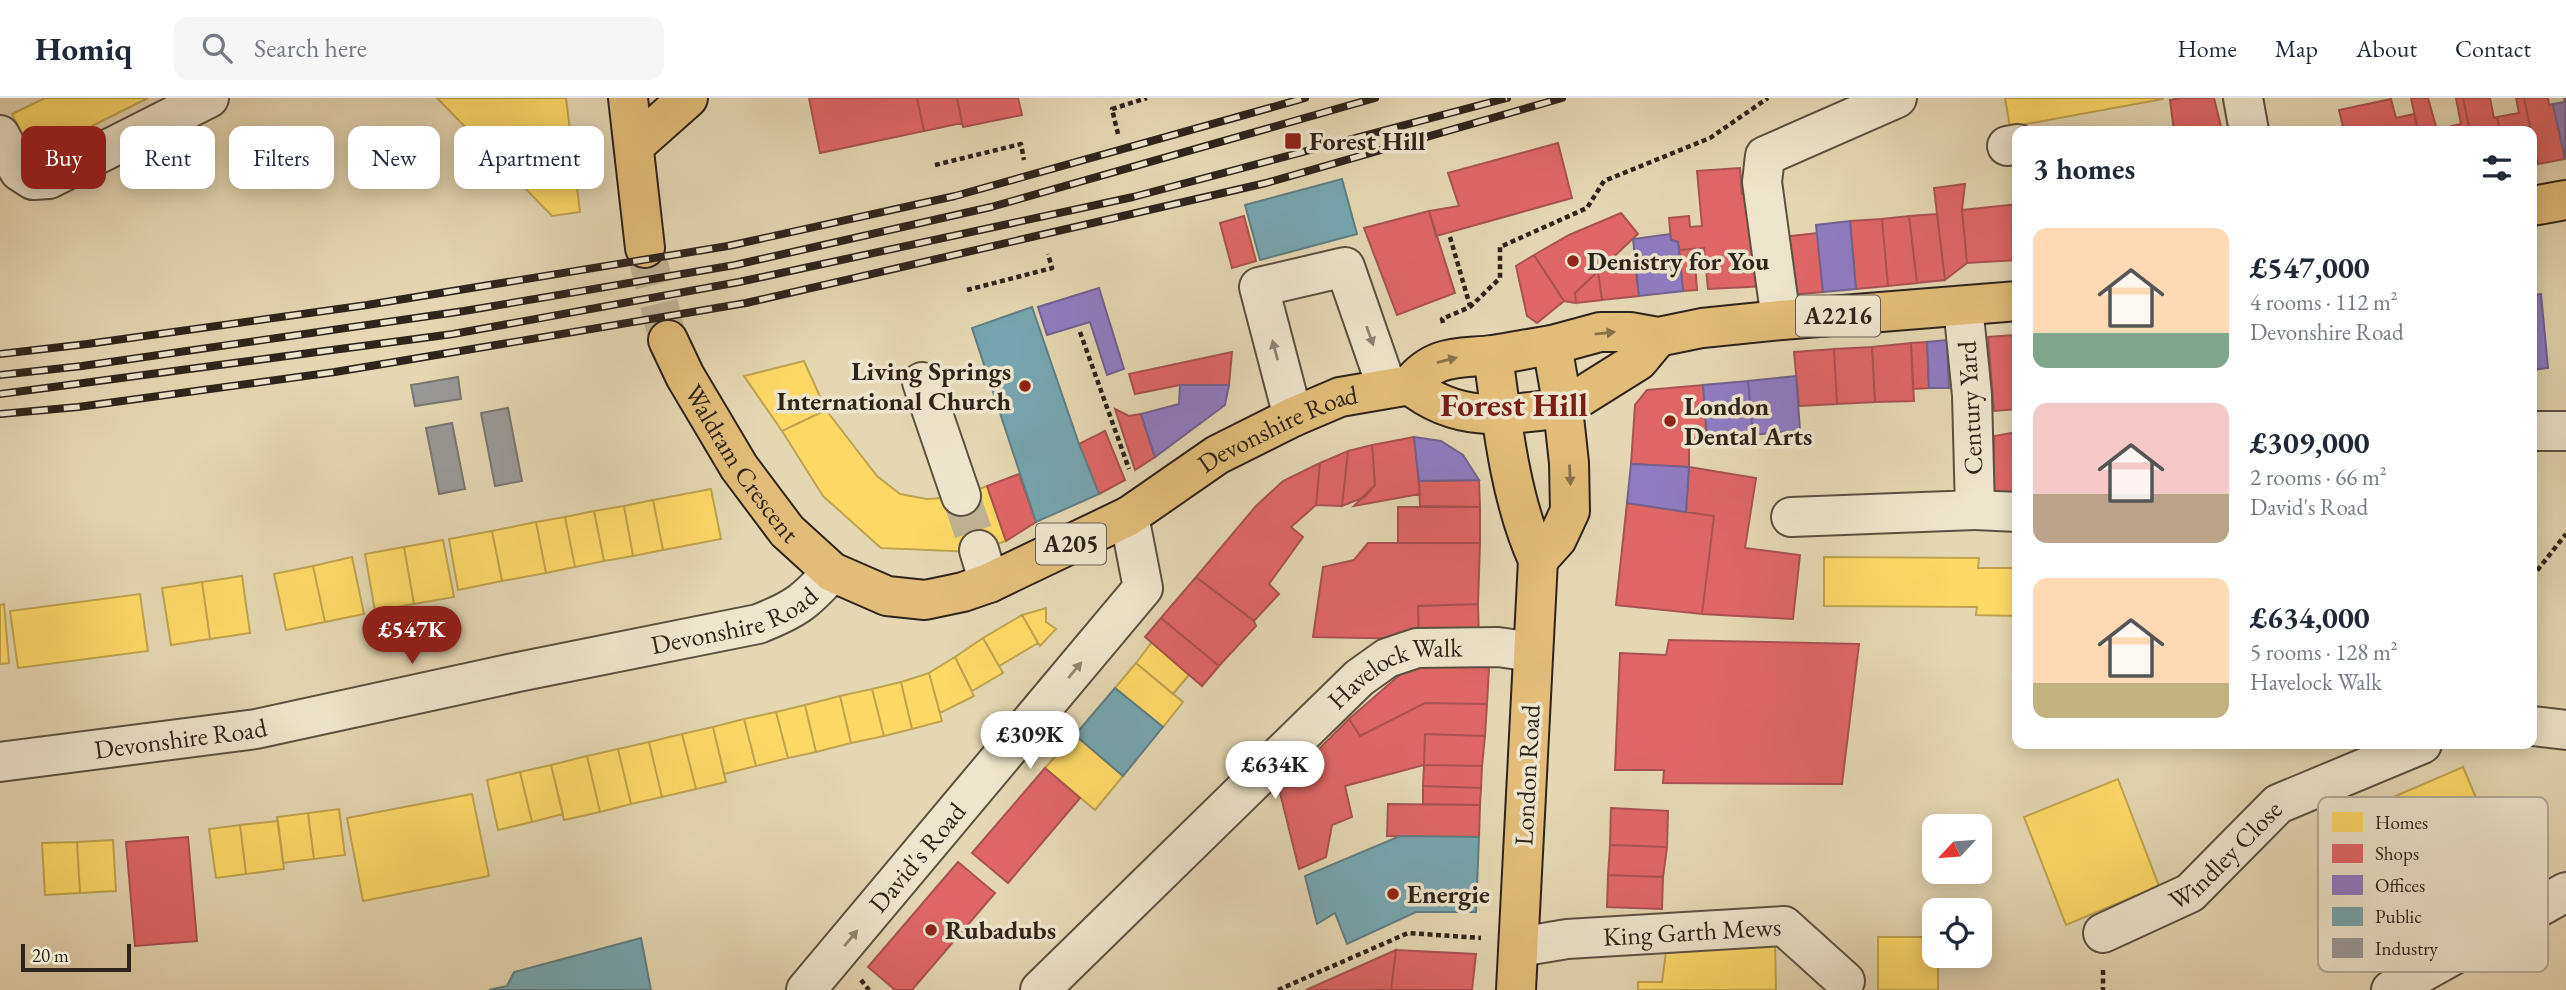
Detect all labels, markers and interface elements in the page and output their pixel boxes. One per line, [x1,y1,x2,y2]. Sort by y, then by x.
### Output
search box [174,17,664,80]
text: Homiq [35,27,132,70]
icon: search [198,29,236,67]
text: Search here [254,31,367,65]
text: Home [2177,33,2237,64]
text: Map [2275,33,2318,64]
text: About [2356,33,2417,64]
text: Contact [2455,33,2531,64]
place label: Forest Hill [1309,124,1425,158]
chip: Buy [21,126,106,189]
chip: Rent [120,126,215,189]
chip: Filters [229,126,334,189]
chip: New [348,126,440,189]
chip: Apartment [454,126,604,189]
marker: Forest Hill [1283,131,1303,151]
text: 3 homes [2033,149,2135,188]
icon: filters [2478,149,2516,187]
place label: Denistry for You [1587,244,1770,278]
text: £547,000 [2250,248,2370,287]
marker: Denistry for You [1565,253,1581,269]
icon: home [2089,256,2173,340]
text: 4 rooms · 112 m² [2250,287,2398,317]
road number: A2216 [1796,296,1880,336]
text: Devonshire Road [2250,317,2404,347]
one-way arrow [1365,326,1376,347]
one-way arrow [1594,327,1616,338]
street label: Century Yard [1949,339,1990,476]
one-way arrow [1270,340,1280,361]
place label: Living Springs International Church [777,354,1011,418]
one-way arrow [1436,354,1458,365]
street label: Devonshire Road [1191,377,1361,480]
street label: Waldram Crescent [677,378,806,550]
marker: Living Springs International Church [1017,378,1033,394]
district label: Forest Hill [1440,383,1588,426]
place label: London Dental Arts [1684,389,1812,453]
marker: London Dental Arts [1662,413,1678,429]
text: £309,000 [2250,423,2370,462]
icon: home [2089,431,2173,515]
text: 2 rooms · 66 m² [2250,462,2387,492]
one-way arrow [1565,465,1576,487]
text: David's Road [2250,492,2368,522]
road number: A205 [1036,524,1106,564]
street label: Devonshire Road [648,578,825,662]
text: £634,000 [2250,598,2370,637]
pin: £547K [363,606,461,666]
icon: home [2089,606,2173,690]
text: £547K [378,614,446,644]
street label: Havelock Walk [1320,630,1463,717]
text: 5 rooms · 128 m² [2250,637,2398,667]
one-way arrow [1067,661,1082,678]
text: Havelock Walk [2250,667,2382,697]
street label: London Road [1506,703,1548,846]
street label: Devonshire Road [92,710,271,767]
pin: £309K [981,712,1079,771]
text: £309K [996,719,1064,749]
pin: £634K [1226,742,1324,801]
text: £634K [1241,749,1309,779]
street label: Windley Close [2163,793,2289,917]
street label: David's Road [861,795,974,920]
legend [2318,797,2548,972]
text: Homes [2375,810,2428,835]
north arrow [1922,814,1992,884]
map controls [1922,814,1992,968]
text: Shops [2375,841,2419,866]
text: Offices [2375,873,2425,898]
place label: Energie [1407,877,1490,911]
marker: Energie [1385,886,1401,902]
button: locate [1922,898,1992,968]
text: Public [2375,904,2422,929]
street label: King Garth Mews [1602,909,1782,954]
place label: Rubadubs [945,913,1056,947]
marker: Rubadubs [923,922,939,938]
one-way arrow [843,930,858,948]
text: Industry [2375,936,2439,961]
scale bar [21,941,131,973]
text: 20 m [32,943,69,968]

